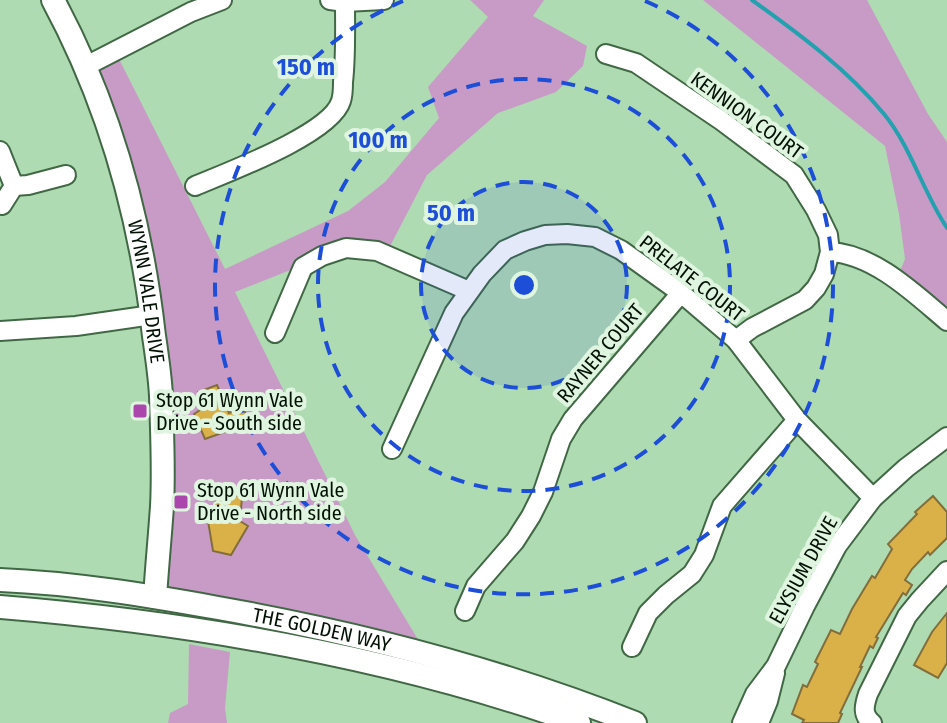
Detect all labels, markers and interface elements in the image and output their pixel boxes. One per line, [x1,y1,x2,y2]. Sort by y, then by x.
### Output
text: 150 m [277,53,335,81]
street label: KENNION COURT [686,66,808,164]
text: 100 m [348,126,408,154]
text: 50 m [427,199,475,227]
street label: WYNN VALE DRIVE [123,218,170,365]
street label: PRELATE COURT [635,230,750,327]
centre of rings [510,271,538,299]
street label: RAYNER COURT [552,298,649,407]
place label: Stop 61 Wynn Vale Drive - South side [156,388,303,435]
marker: Stop 61 Wynn Vale Drive - South side [131,402,149,420]
place label: Stop 61 Wynn Vale Drive - North side [197,478,344,525]
marker: Stop 61 Wynn Vale Drive - North side [172,493,190,511]
street label: ELYSIUM DRIVE [764,512,842,628]
street label: THE GOLDEN WAY [251,603,393,657]

